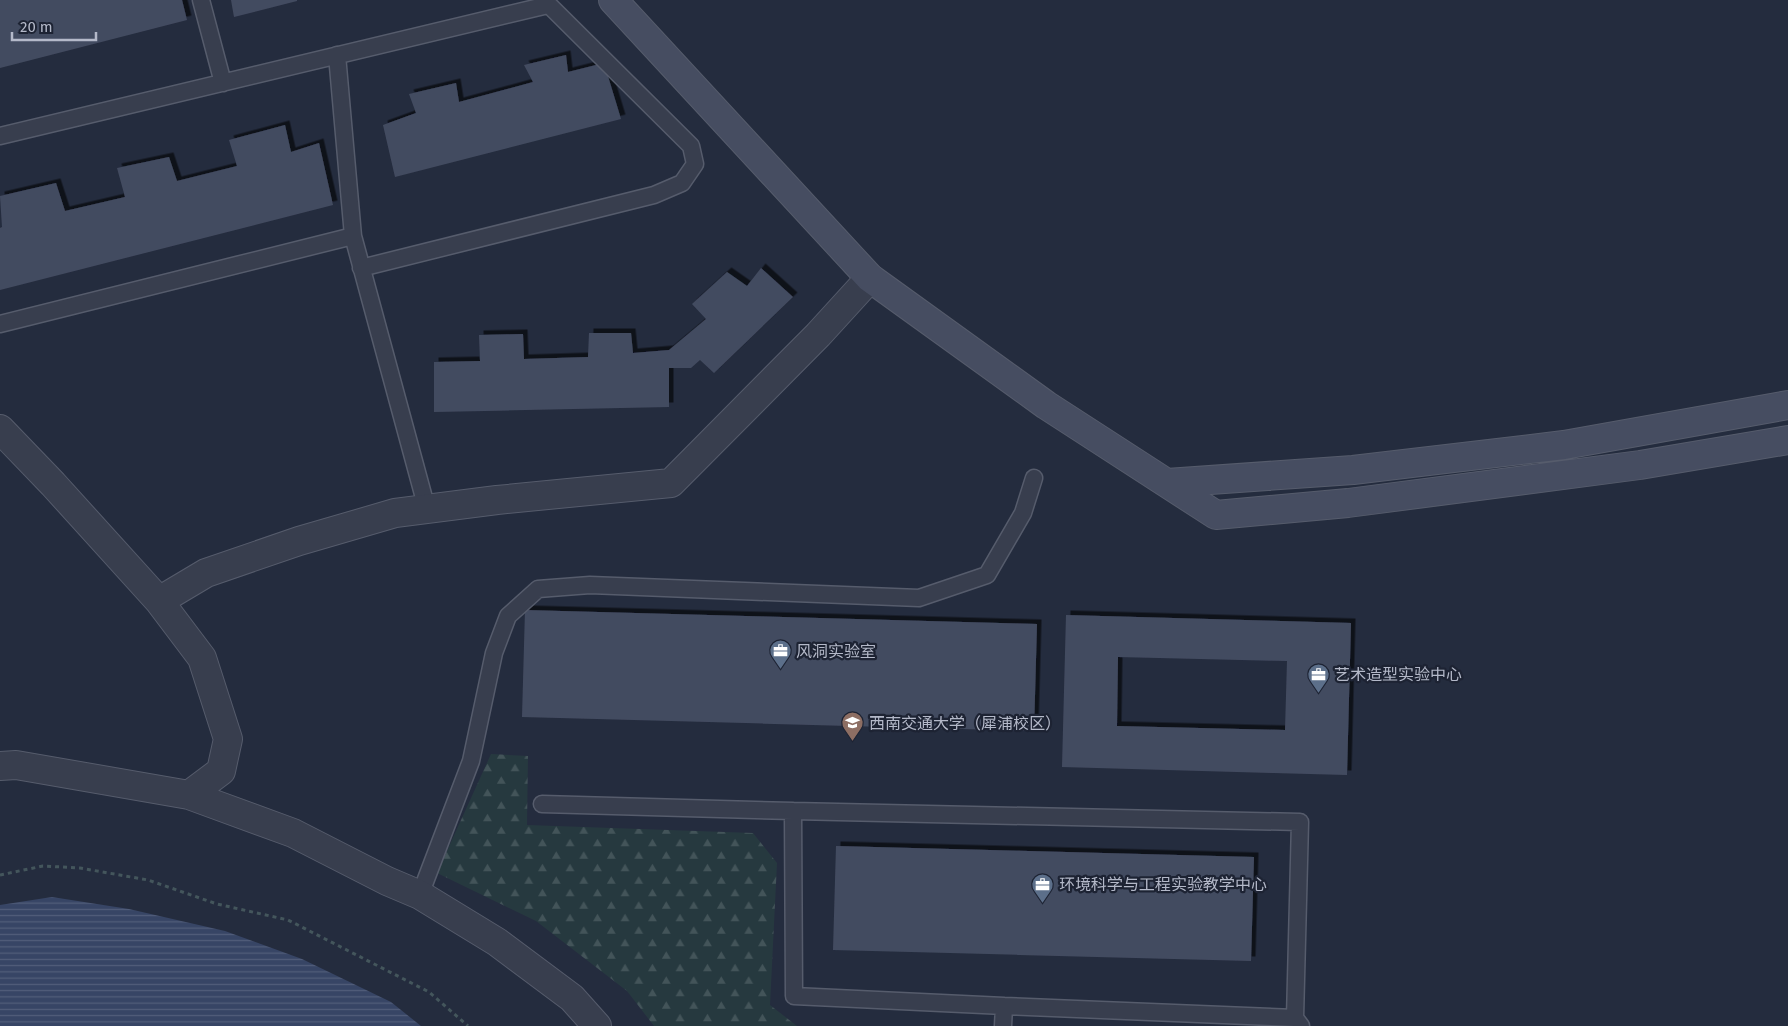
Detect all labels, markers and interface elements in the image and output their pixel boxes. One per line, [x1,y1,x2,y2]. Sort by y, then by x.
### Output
scale bar [12,10,96,42]
text: 20 m [20,18,53,36]
office icon: 风洞实验室 [768,639,792,670]
place label: 风洞实验室 [796,642,876,661]
office icon: 艺术造型实验中心 [1306,662,1330,693]
place label: 艺术造型实验中心 [1334,665,1462,684]
school or university icon: 西南交通大学（犀浦校区） [841,711,865,742]
place label: 西南交通大学（犀浦校区） [869,714,1061,733]
office icon: 环境科学与工程实验教学中心 [1031,872,1055,903]
place label: 环境科学与工程实验教学中心 [1059,875,1267,894]

